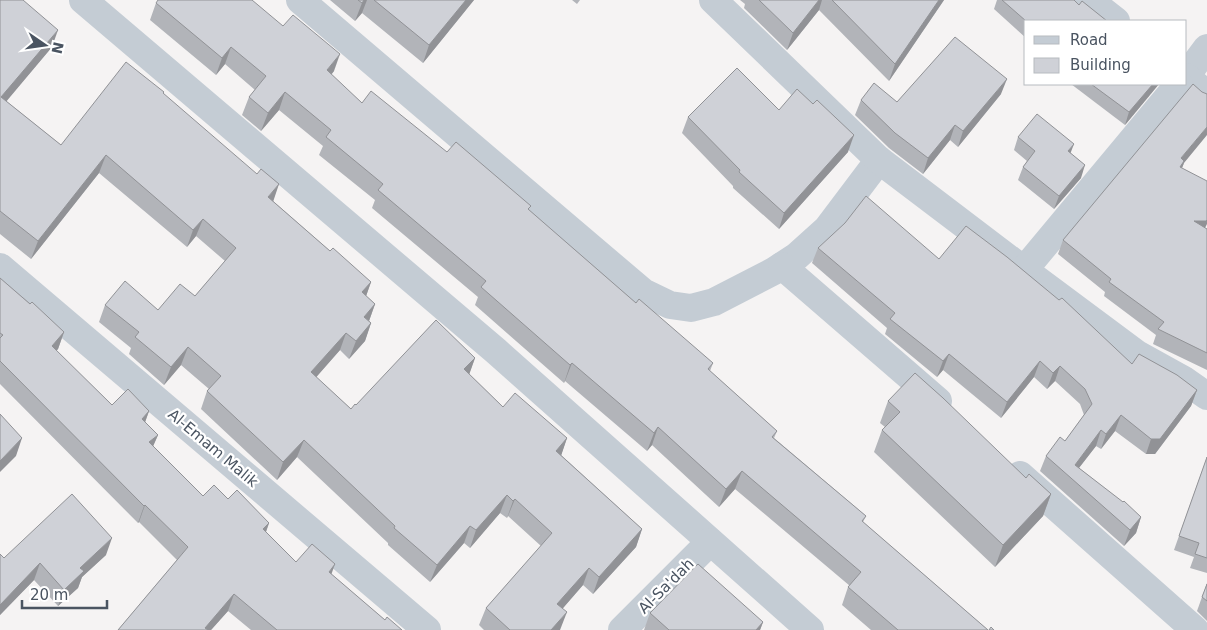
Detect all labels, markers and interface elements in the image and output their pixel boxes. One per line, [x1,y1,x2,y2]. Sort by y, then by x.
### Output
north arrow [20,20,70,70]
legend [1024,20,1187,85]
text: Road [1070,31,1108,49]
text: N [49,40,67,55]
text: Building [1070,56,1131,74]
street label: Al-Emam Malik [164,405,262,491]
street label: Al-Sa'dah [635,555,697,617]
scale bar [22,578,108,610]
text: 20 m [30,586,68,604]

